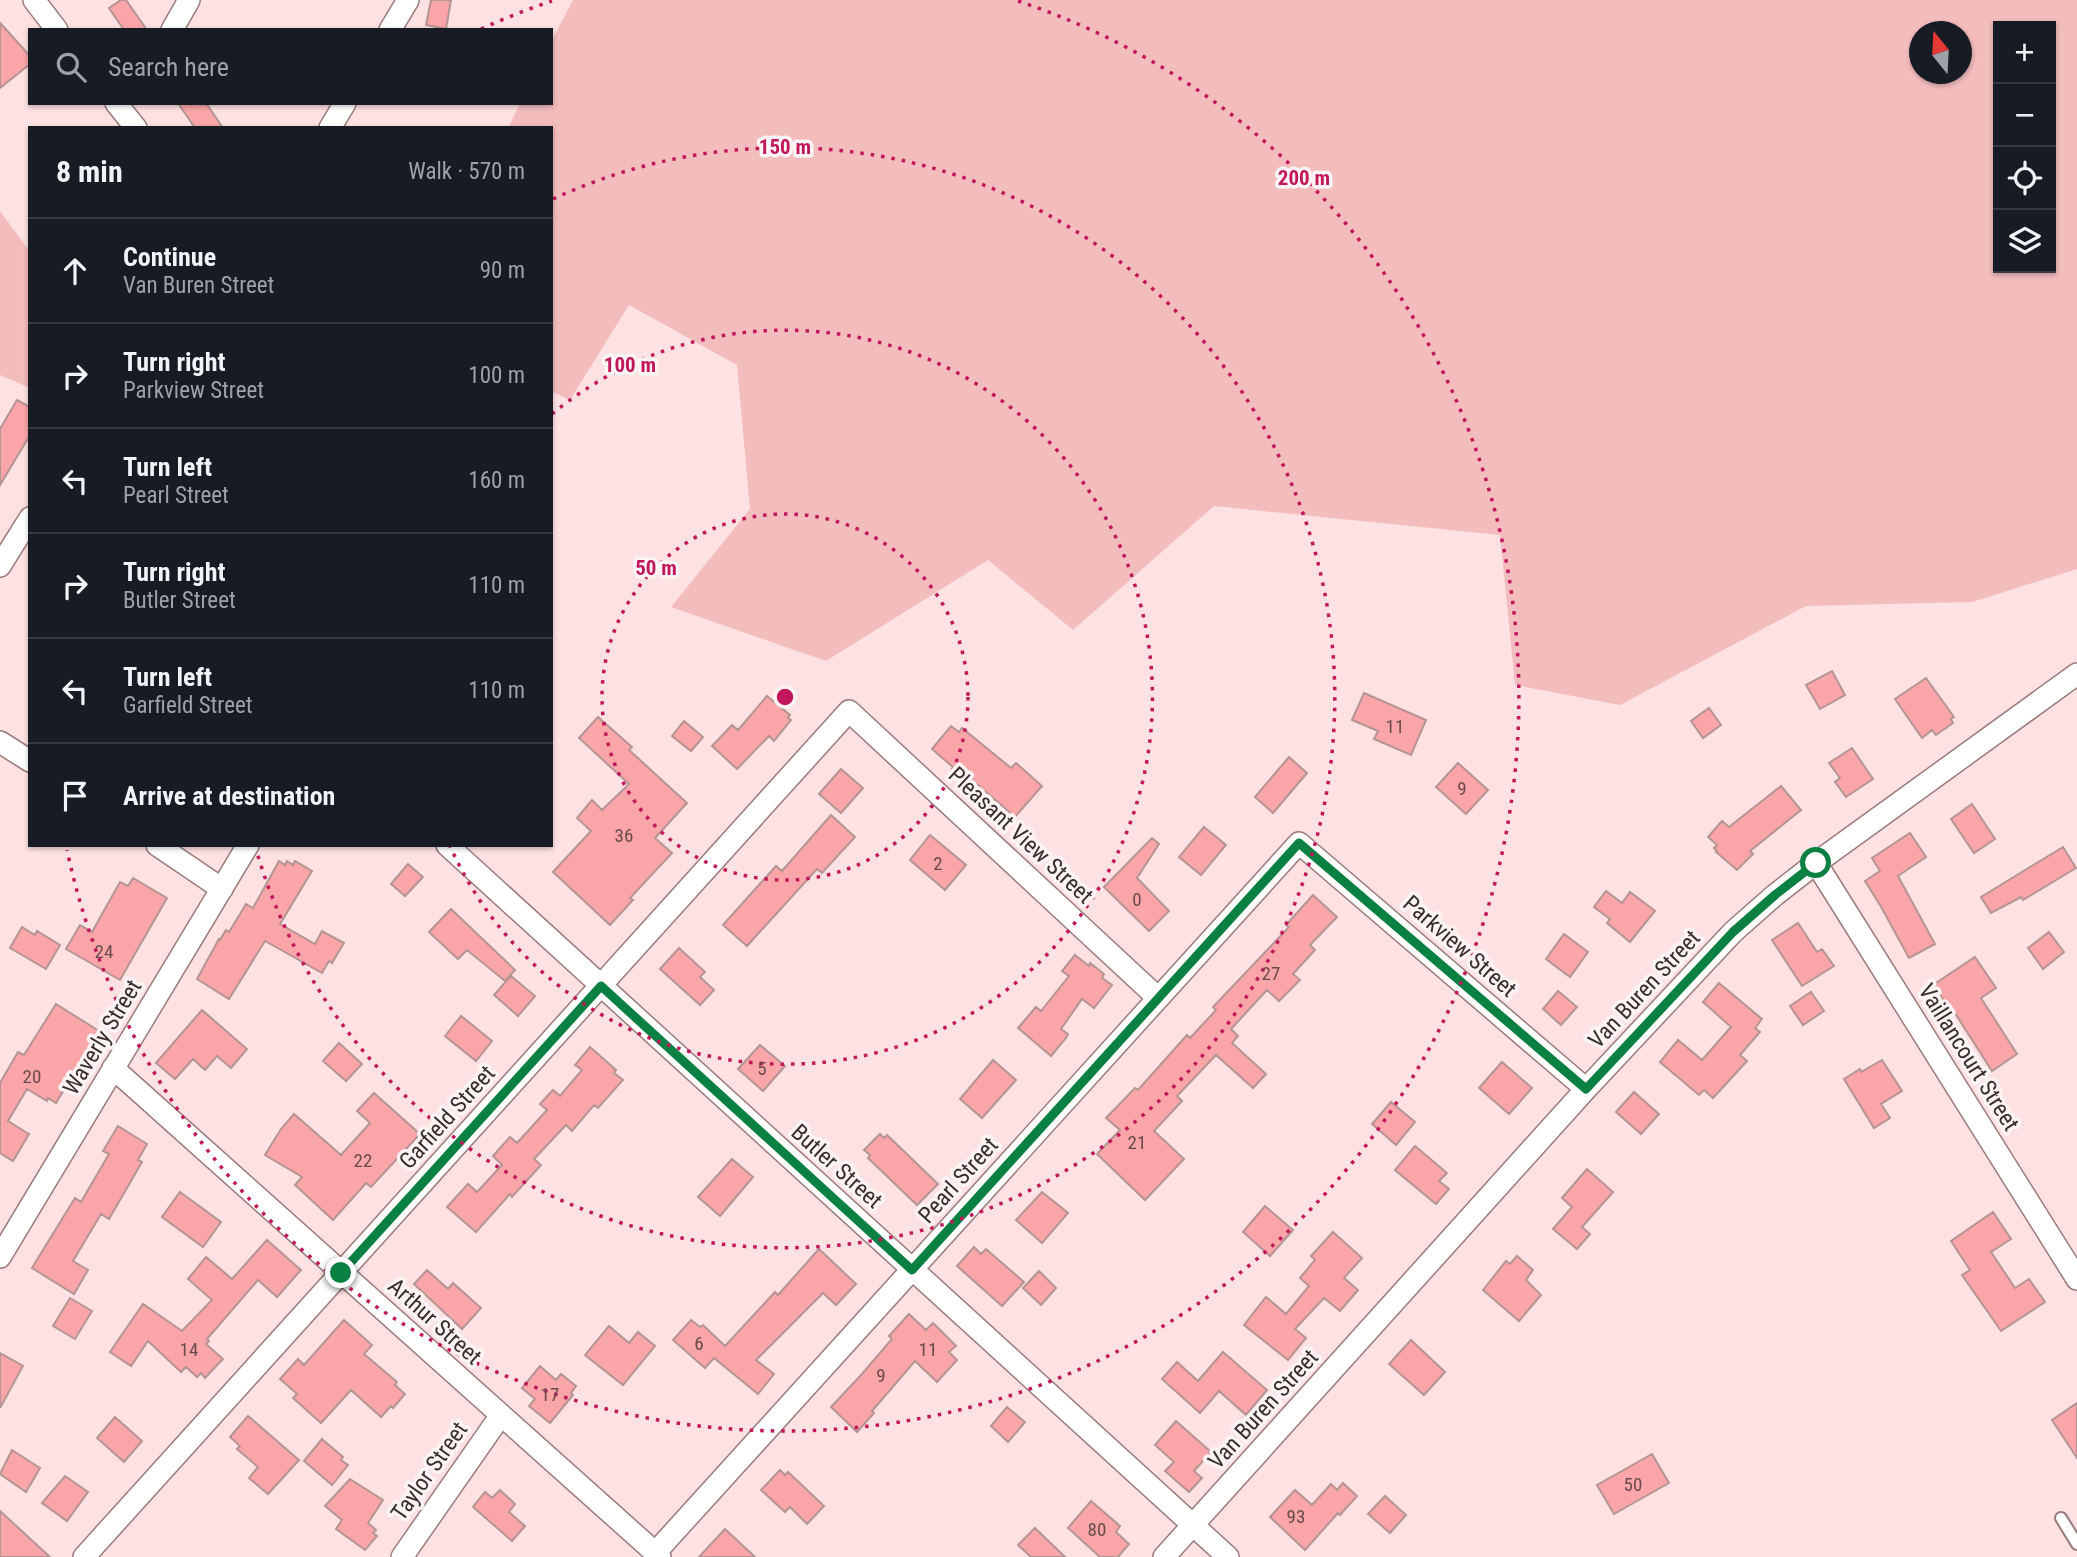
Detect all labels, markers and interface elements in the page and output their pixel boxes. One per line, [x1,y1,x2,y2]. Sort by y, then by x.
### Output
north arrow [1909,21,1972,84]
map controls [1993,21,2056,273]
button: + [1993,21,2056,84]
search box [28,28,553,105]
icon: search [52,48,90,86]
text: Search here [108,52,229,82]
button: − [1993,84,2056,147]
text: 150 m [759,135,811,159]
button: locate [1993,147,2056,210]
text: 8 min [56,154,123,189]
text: Walk · 570 m [408,158,525,185]
text: 200 m [1278,166,1330,190]
button: layers [1993,210,2056,273]
text: Continue [123,242,216,272]
icon: ahead [56,252,94,290]
text: 90 m [480,257,525,284]
text: Van Buren Street [123,272,274,299]
text: Turn right [123,347,225,377]
text: 100 m [604,353,656,377]
icon: right [56,357,94,395]
text: 100 m [468,362,525,389]
text: Parkview Street [123,377,264,404]
text: Turn left [123,452,212,482]
icon: left [56,462,94,500]
text: 160 m [468,467,525,494]
text: Pearl Street [123,482,229,509]
text: 50 m [635,556,677,580]
text: Turn right [123,557,225,587]
icon: right [56,567,94,605]
text: 110 m [468,572,525,599]
text: Butler Street [123,587,236,614]
text: Turn left [123,662,212,692]
icon: left [56,672,94,710]
text: 110 m [468,677,525,704]
centre of rings [773,685,797,709]
text: Garfield Street [123,692,253,719]
house number: 11 [1386,715,1404,738]
street label: Pleasant View Street [943,762,1098,909]
icon: arrive [56,777,94,815]
house number: 9 [1457,777,1467,800]
text: Arrive at destination [123,781,335,811]
house number: 36 [615,824,633,847]
route start [1800,847,1831,878]
house number: 2 [933,852,943,875]
house number: 0 [1132,888,1142,911]
street label: Parkview Street [1398,890,1522,1003]
street label: Van Buren Street [1583,925,1706,1054]
house number: 24 [95,940,113,963]
house number: 27 [1262,962,1280,985]
street label: Waverly Street [58,975,147,1100]
street label: Vaillancourt Street [1913,979,2025,1136]
house number: 5 [757,1057,767,1080]
street label: Garfield Street [394,1060,501,1175]
house number: 20 [23,1065,41,1088]
street label: Butler Street [786,1119,888,1214]
house number: 21 [1128,1131,1146,1154]
street label: Pearl Street [913,1132,1004,1229]
house number: 22 [354,1149,372,1172]
route end [325,1257,356,1288]
street label: Arthur Street [383,1273,487,1370]
house number: 6 [694,1332,704,1355]
house number: 14 [180,1338,198,1361]
house number: 11 [919,1338,937,1361]
street label: Van Buren Street [1203,1344,1324,1475]
house number: 9 [876,1364,886,1387]
house number: 17 [541,1383,559,1406]
street label: Taylor Street [386,1417,473,1526]
house number: 50 [1624,1473,1642,1496]
house number: 93 [1287,1505,1305,1528]
house number: 80 [1088,1518,1106,1541]

